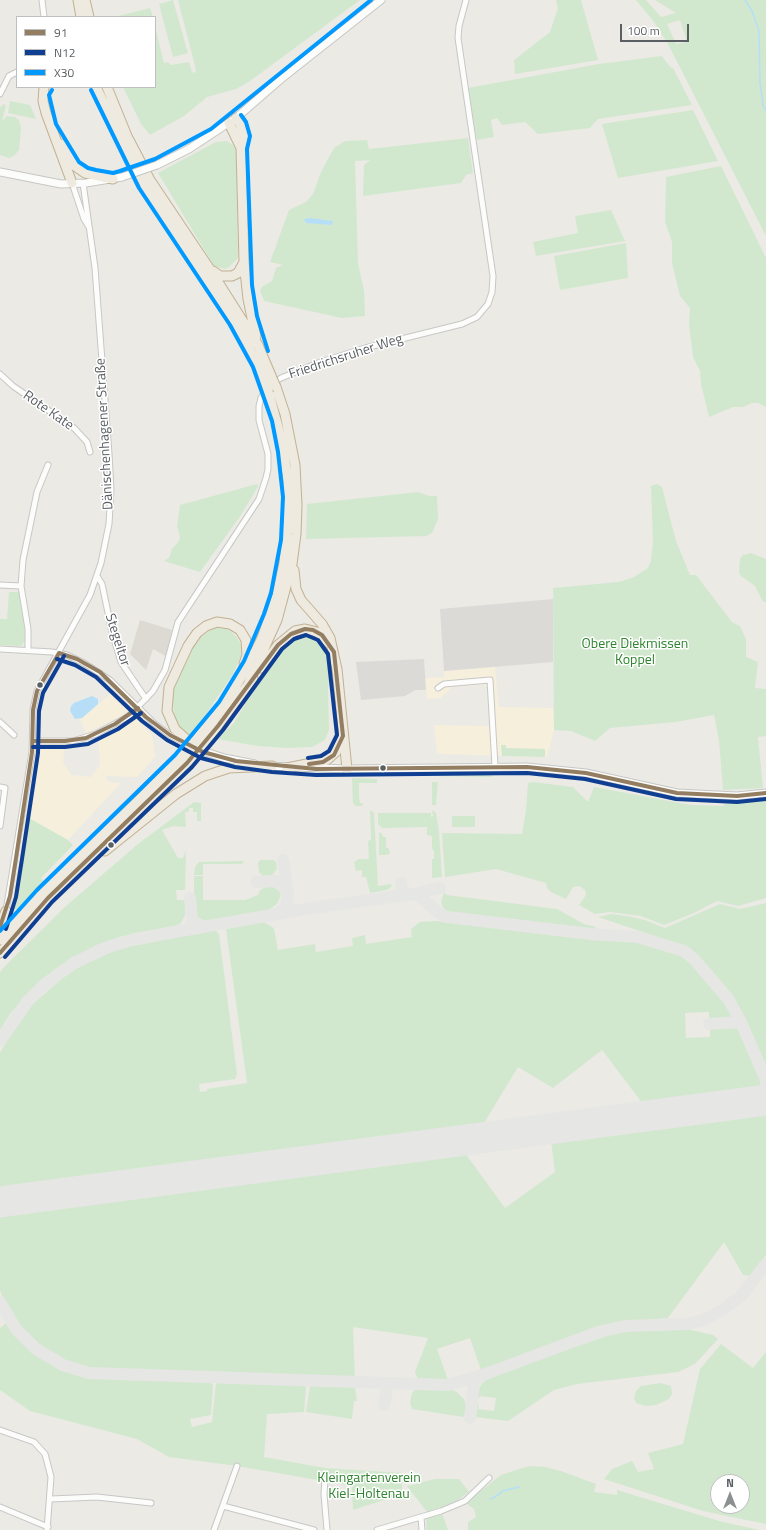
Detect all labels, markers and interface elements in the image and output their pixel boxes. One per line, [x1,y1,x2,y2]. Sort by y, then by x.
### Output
legend [16,16,156,88]
scale bar [622,16,691,42]
text: 100 m [627,21,660,40]
text: 91 [54,23,67,42]
text: N12 [54,43,76,62]
text: X30 [54,63,74,82]
street label: Friedrichsruher Weg [287,331,405,383]
street label: Dänischenhagener Straße [93,358,117,510]
street label: Rote Kate [19,388,77,434]
street label: Stegeltor [101,612,133,668]
park label: Obere Diekmissen Koppel [582,637,688,670]
unlabelled marker [35,680,45,690]
unlabelled marker [378,763,388,773]
unlabelled marker [106,840,116,850]
park label: Kleingartenverein Kiel-Holtenau [317,1471,421,1504]
north arrow [710,1474,750,1514]
text: N [726,1475,734,1491]

